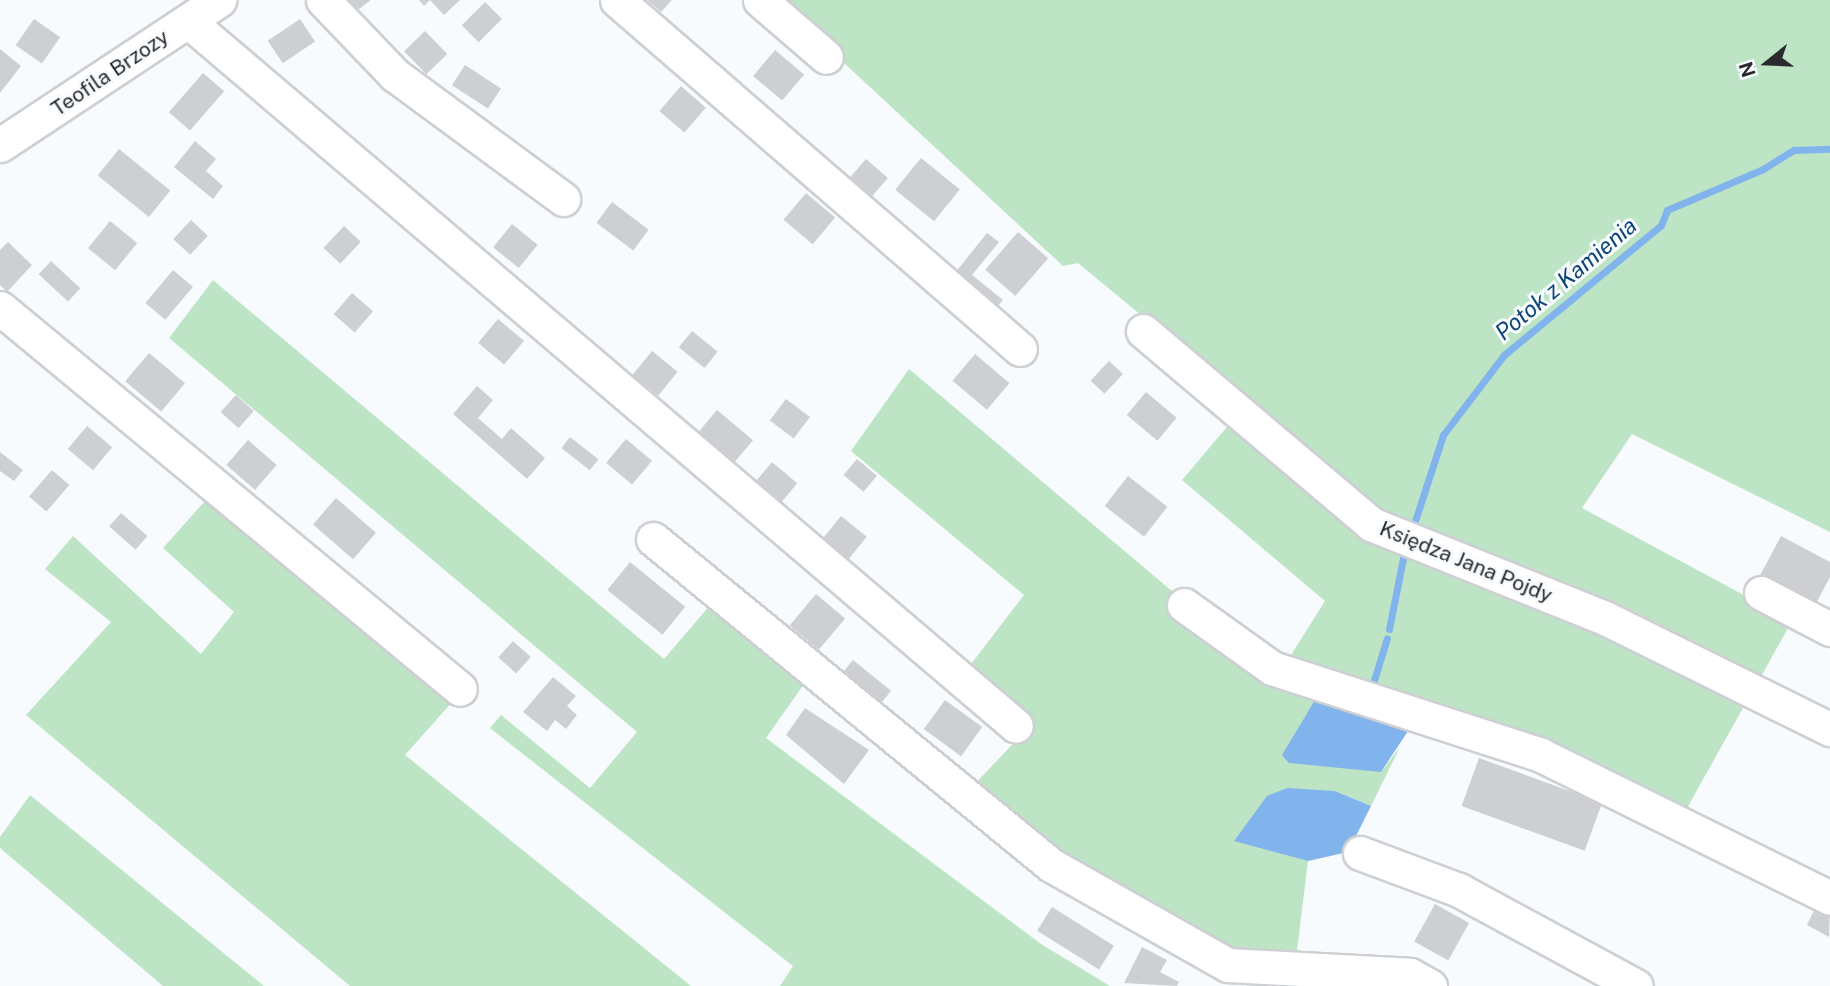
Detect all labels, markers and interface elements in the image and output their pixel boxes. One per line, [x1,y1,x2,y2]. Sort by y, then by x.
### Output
street label: Teofila Brzozy [47,24,173,122]
north arrow [1732,28,1802,98]
text: N [1734,59,1760,80]
water label: Potok z Kamienia [1490,212,1642,346]
street label: Księdza Jana Pojdy [1376,516,1556,608]

